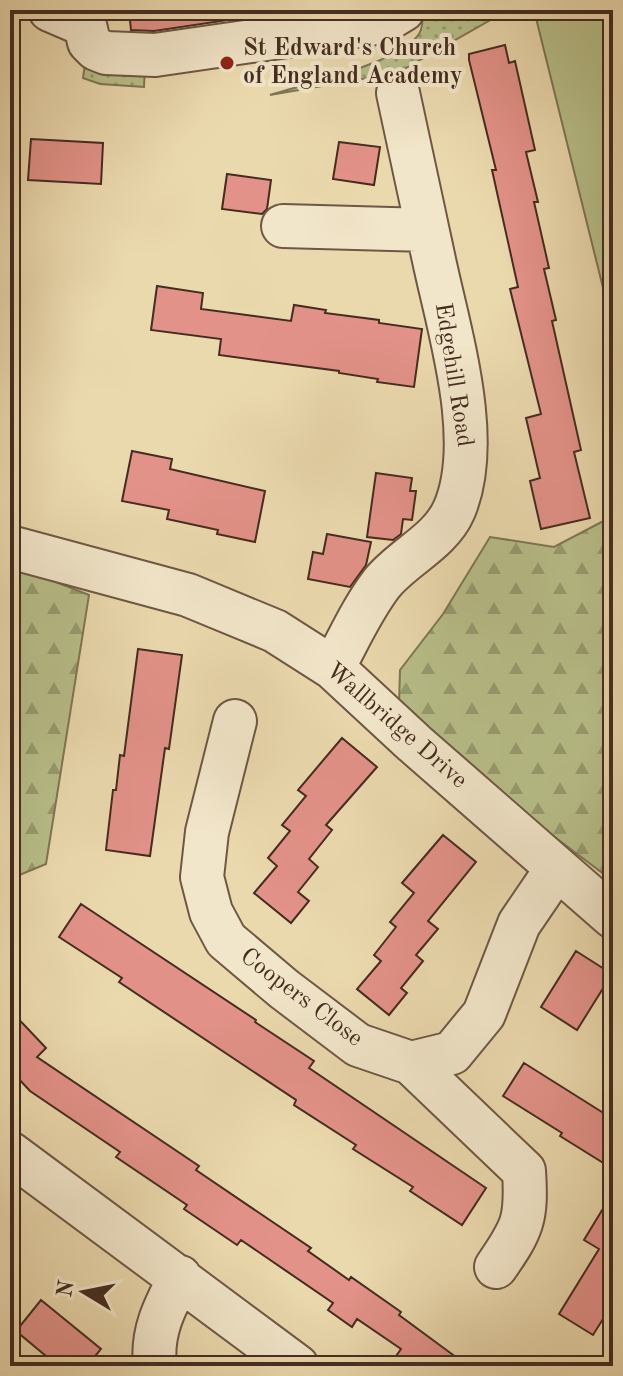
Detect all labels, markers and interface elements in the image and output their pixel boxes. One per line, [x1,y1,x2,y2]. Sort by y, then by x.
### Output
place label: St Edward's Church of England Academy [243,37,463,89]
marker: St Edward's Church of England Academy [218,54,236,72]
street label: Edgehill Road [430,301,476,449]
street label: Wallbridge Drive [321,659,471,793]
street label: Coopers Close [235,944,367,1052]
north arrow [44,1252,124,1332]
text: N [54,1279,79,1299]

